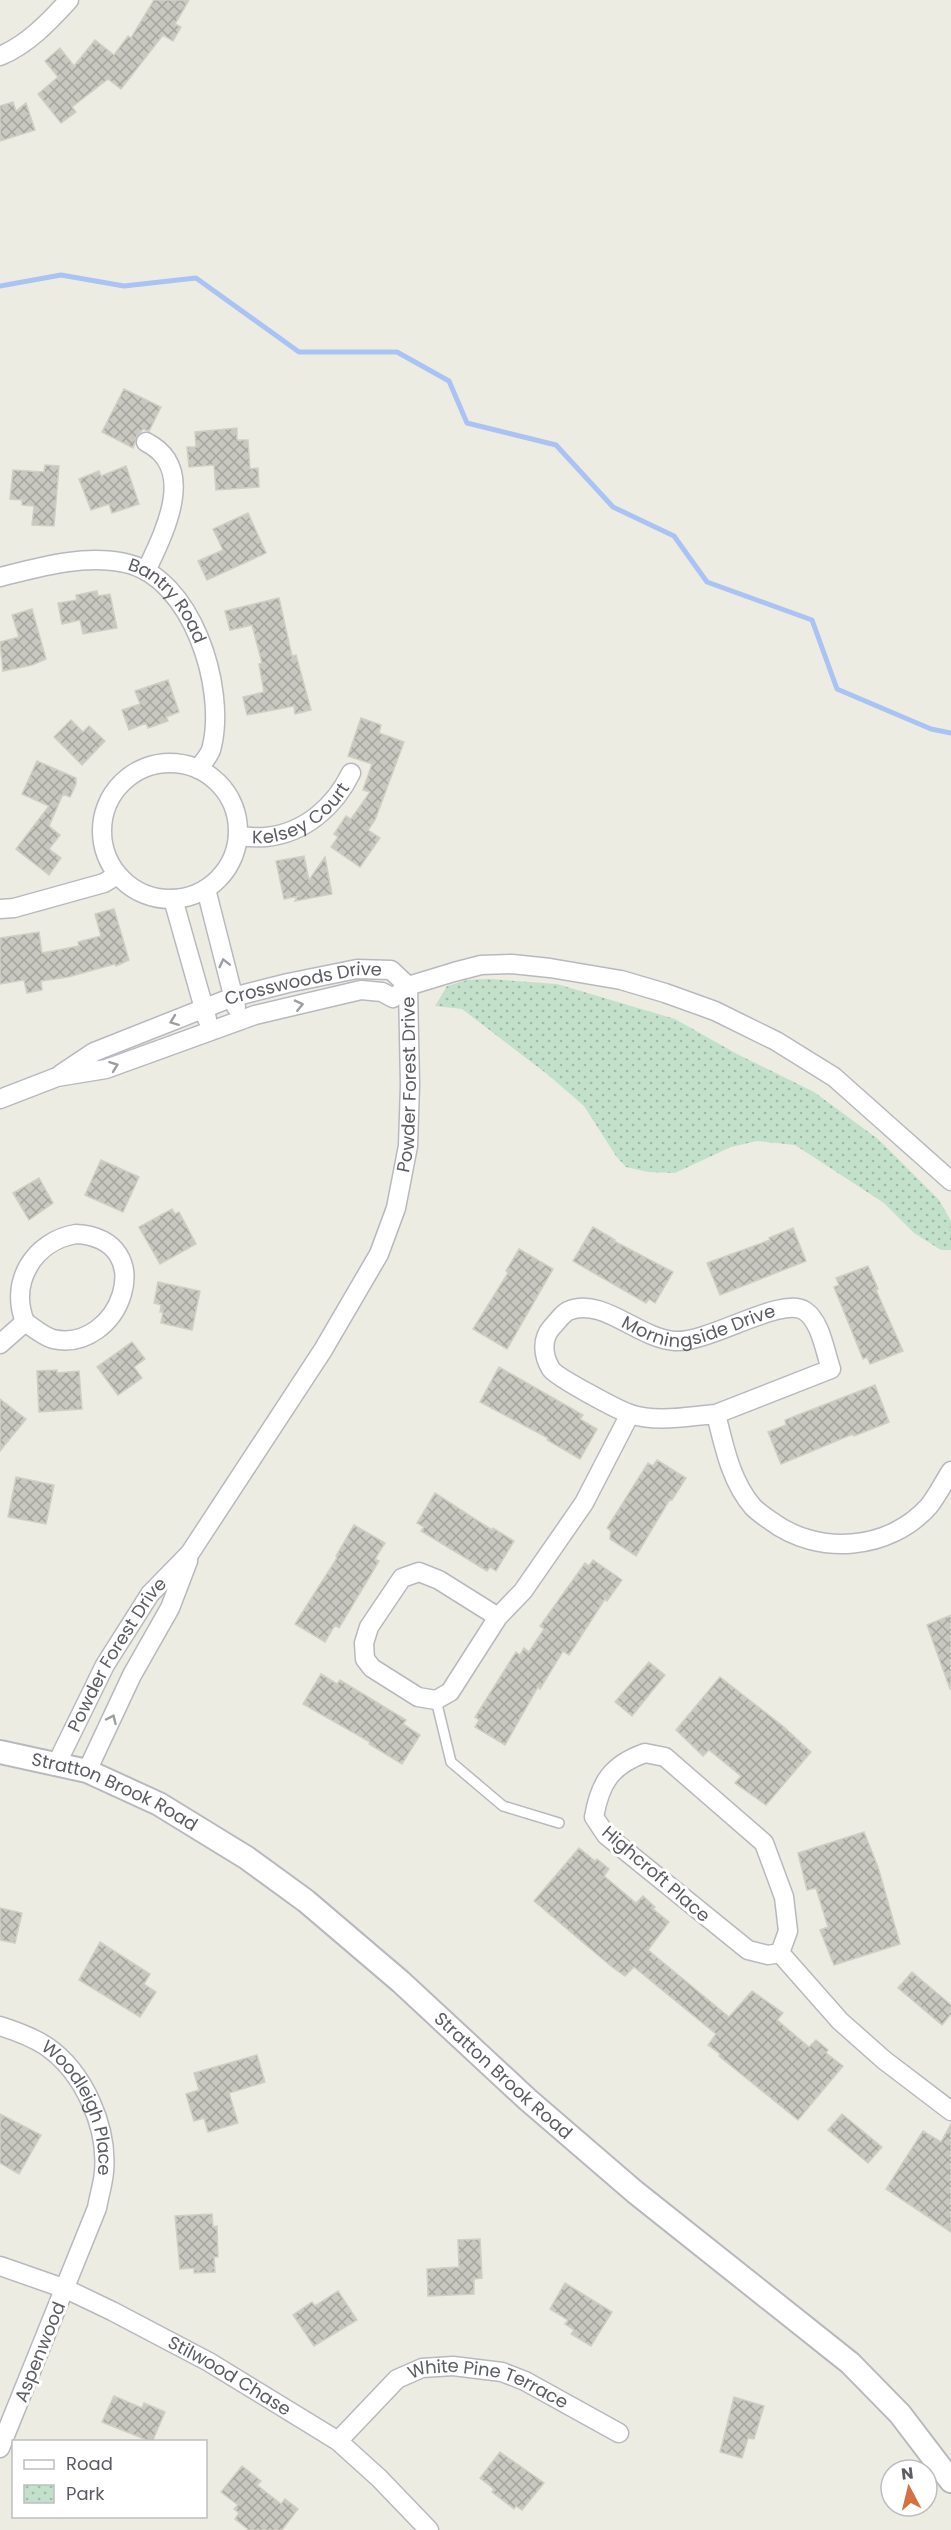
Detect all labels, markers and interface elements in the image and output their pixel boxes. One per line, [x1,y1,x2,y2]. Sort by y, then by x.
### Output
street label: Bantry Road [125,552,213,647]
street label: Kelsey Court [252,777,355,849]
street label: Crosswoods Drive [220,956,382,1011]
one-way arrow [219,959,232,969]
street label: Powder Forest Drive [390,996,422,1174]
one-way arrow [294,999,304,1012]
one-way arrow [169,1014,180,1026]
one-way arrow [108,1061,119,1073]
street label: Morningside Drive [618,1298,778,1353]
street label: Powder Forest Drive [61,1571,172,1736]
one-way arrow [104,1714,116,1725]
street label: Stratton Brook Road [29,1746,203,1837]
street label: Highcroft Place [597,1820,716,1928]
street label: Stratton Brook Road [429,2006,578,2145]
street label: Woodleigh Place [37,2034,118,2176]
street label: Aspenwood [8,2298,71,2406]
street label: Stilwood Chase [164,2330,296,2421]
street label: White Pine Terrace [404,2352,573,2415]
legend [12,2440,207,2518]
text: Road [66,2451,113,2476]
north arrow [879,2458,939,2518]
text: N [900,2461,915,2486]
text: Park [66,2481,105,2506]

